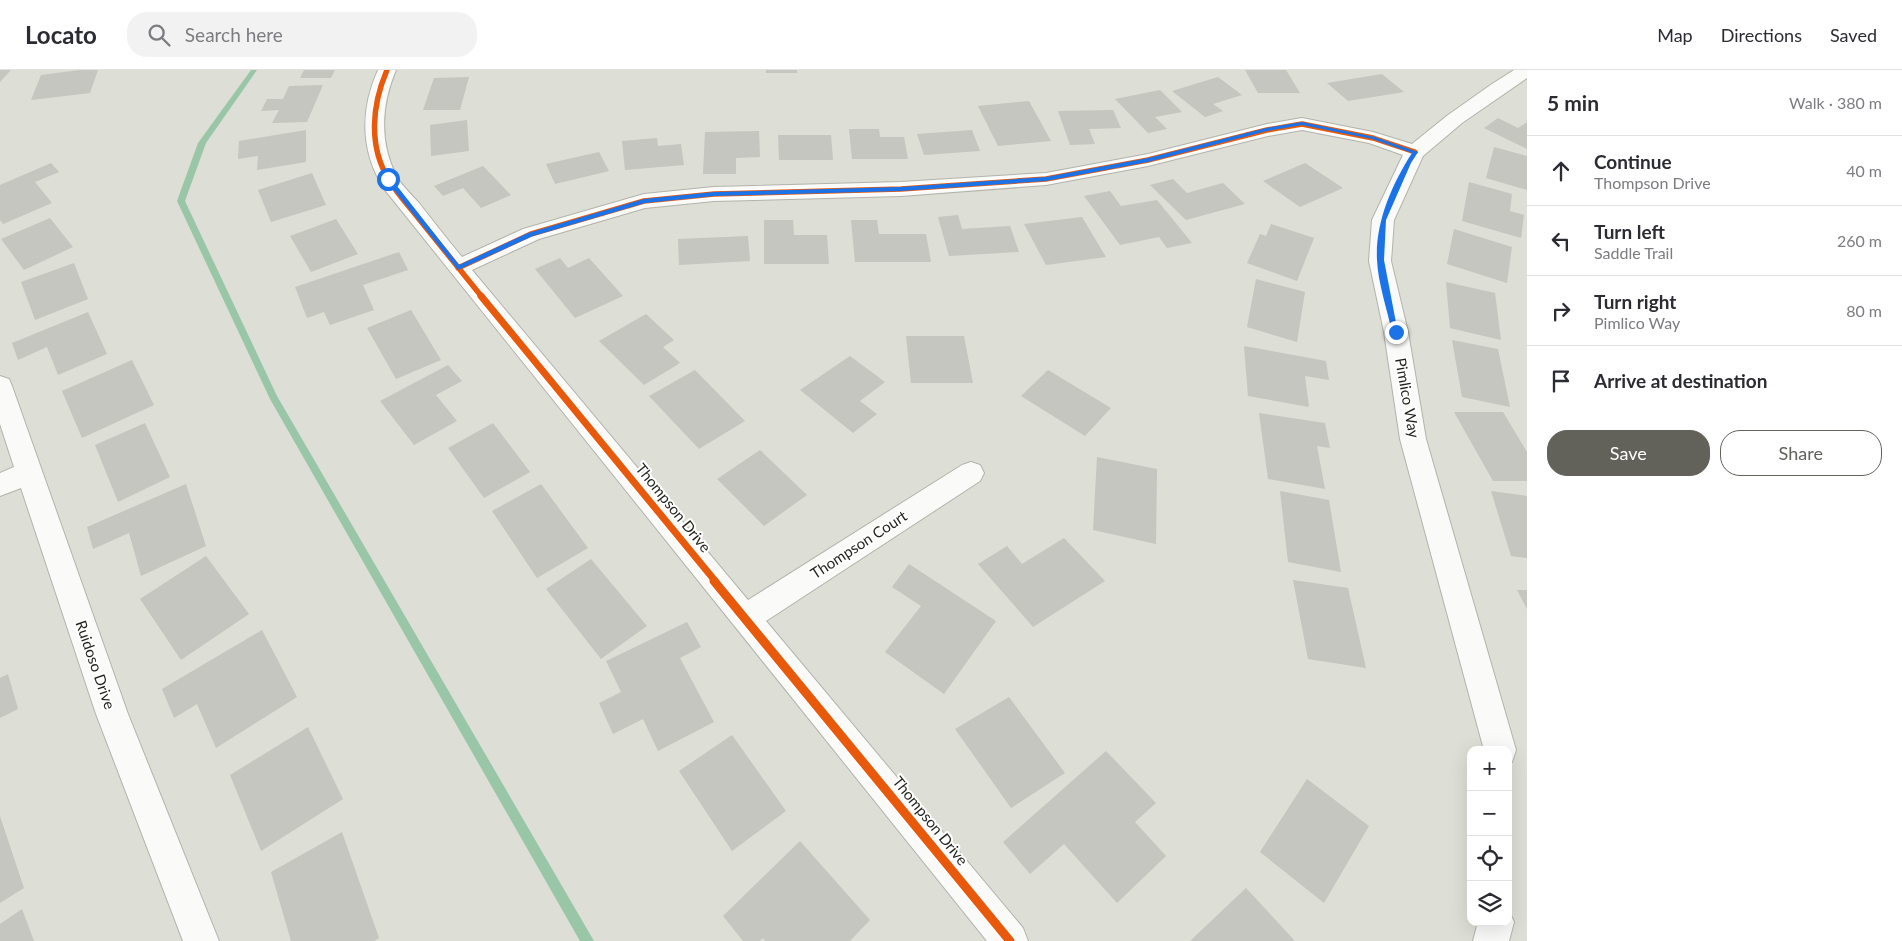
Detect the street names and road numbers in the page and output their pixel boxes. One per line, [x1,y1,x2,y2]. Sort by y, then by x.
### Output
street label: Pimlico Way [1392,356,1424,439]
street label: Thompson Drive [632,459,715,556]
street label: Thompson Court [807,506,910,582]
street label: Ruidoso Drive [72,618,120,711]
street label: Thompson Drive [889,772,972,869]

